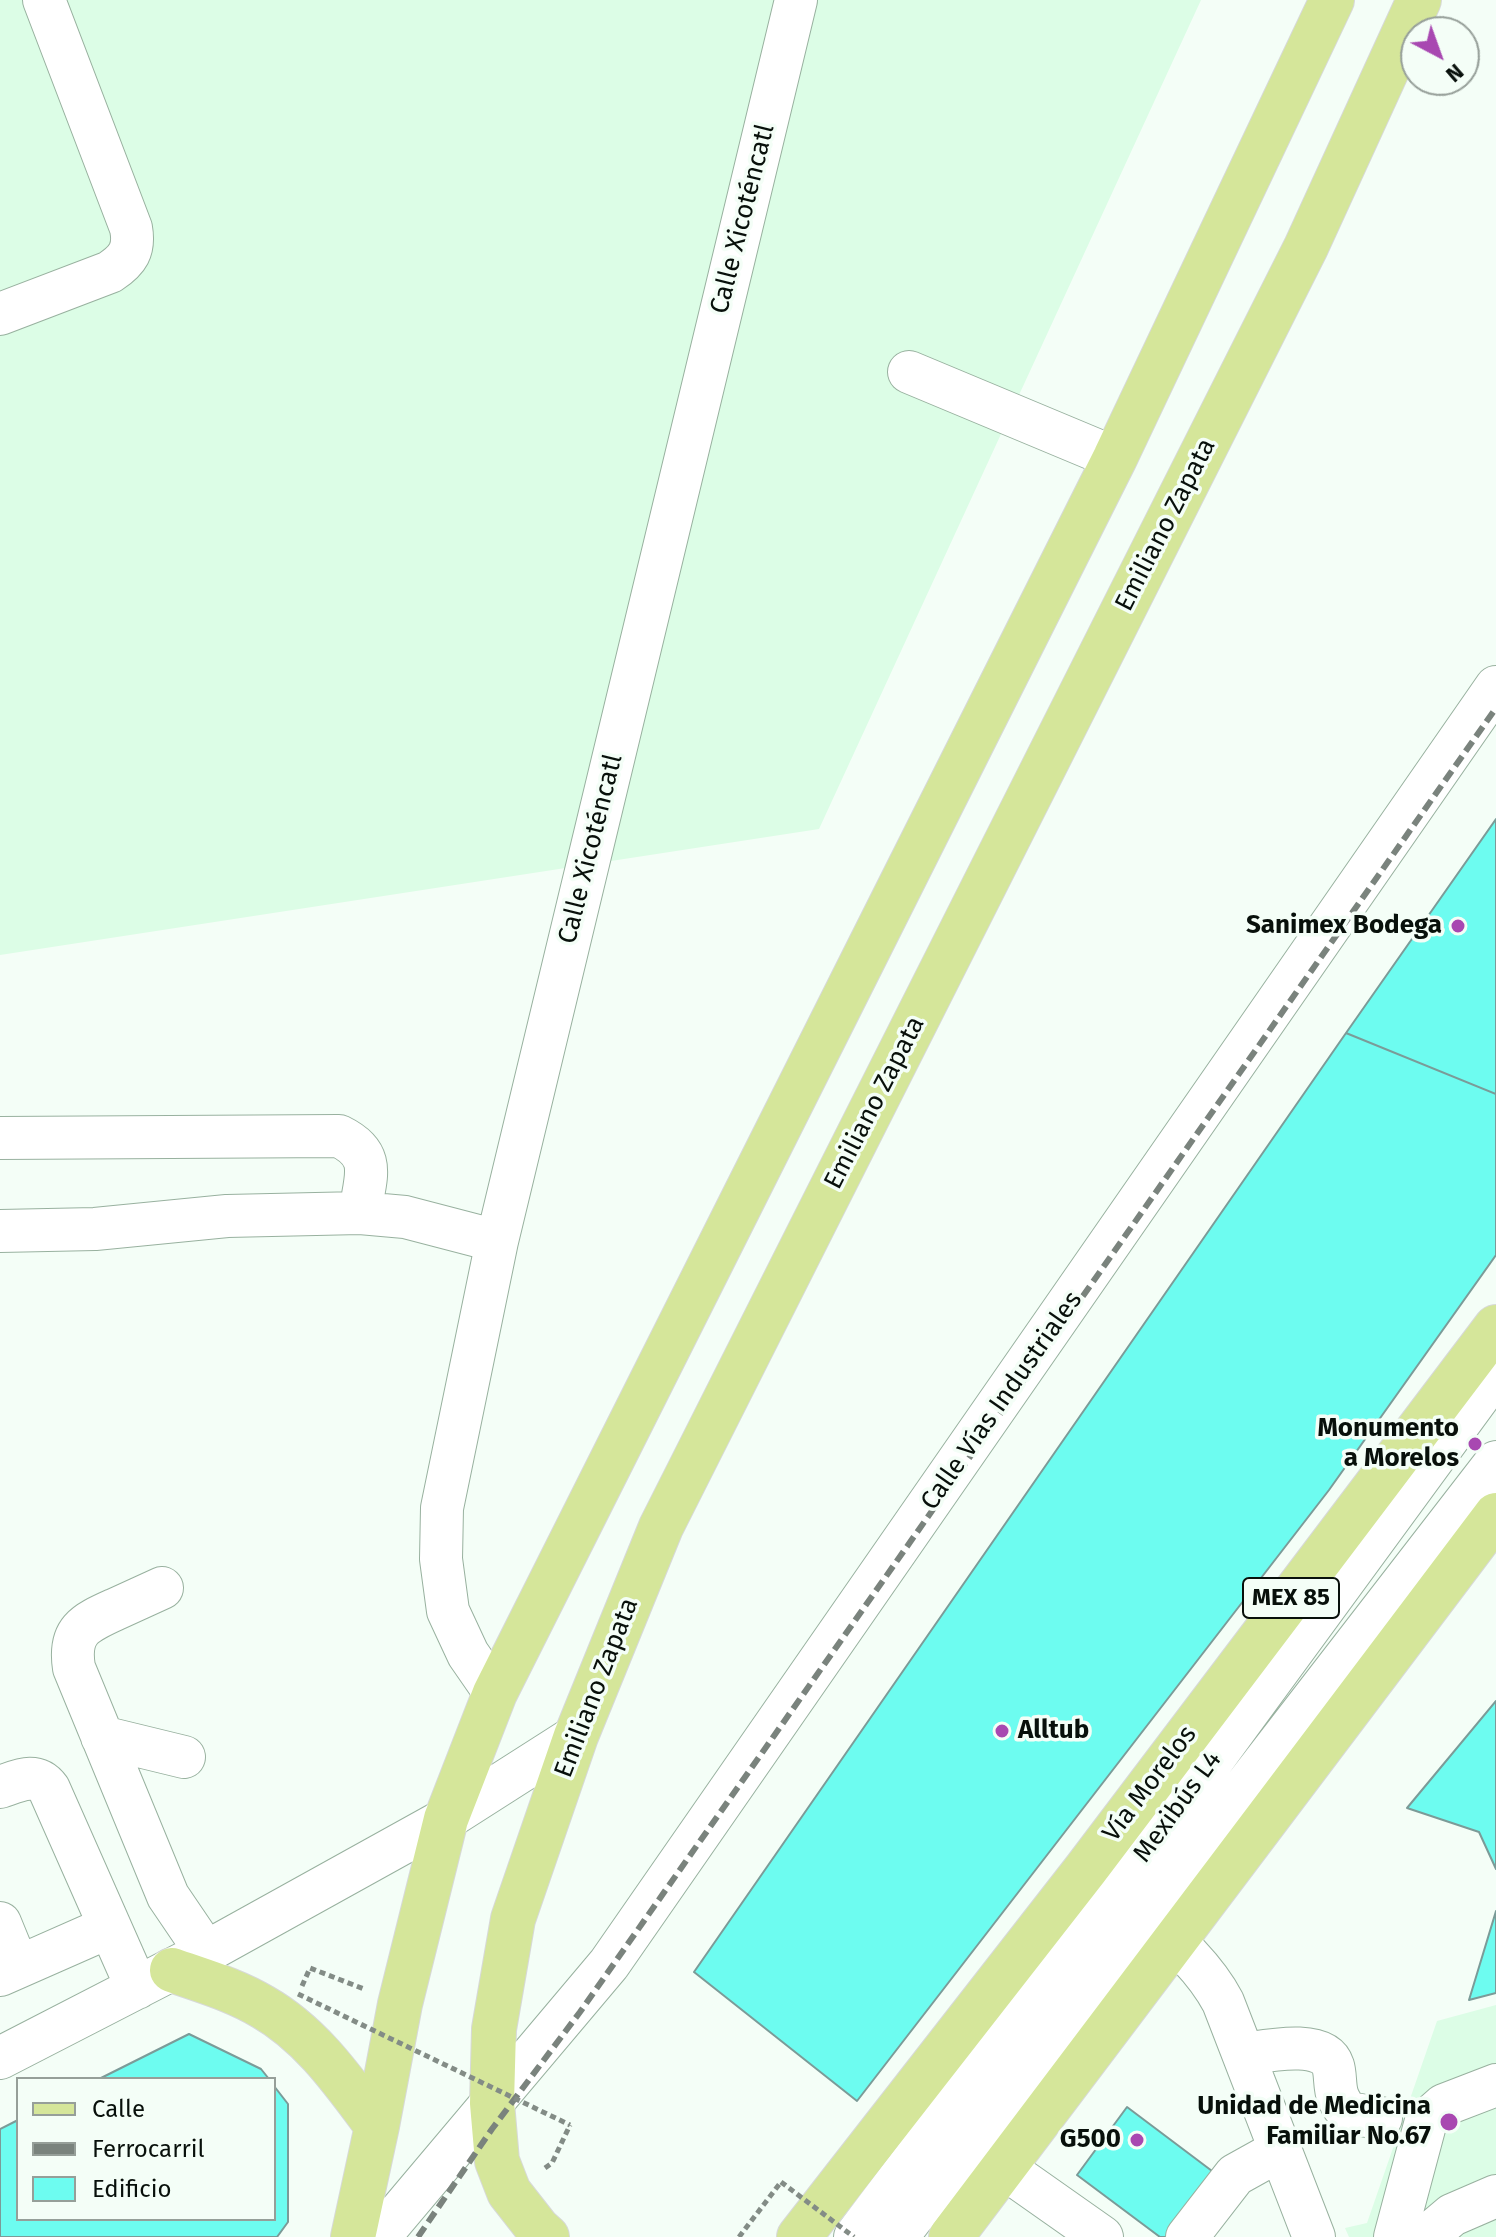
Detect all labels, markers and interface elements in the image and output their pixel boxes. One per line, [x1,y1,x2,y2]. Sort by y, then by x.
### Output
north arrow [1400,16,1480,96]
text: N [1440,58,1469,88]
street label: Calle Xicoténcatl [704,121,782,317]
street label: Emiliano Zapata [1109,433,1223,617]
street label: Calle Xicoténcatl [552,751,630,947]
place label: Sanimex Bodega [1246,910,1442,942]
marker: Sanimex Bodega [1449,917,1467,935]
street label: Emiliano Zapata [818,1011,932,1195]
street label: Calle Vías Industriales [915,1286,1089,1516]
place label: Monumento a Morelos [1317,1413,1459,1474]
marker: Monumento a Morelos [1466,1435,1484,1453]
road number: MEX 85 [1243,1578,1339,1618]
street label: Emiliano Zapata [548,1594,646,1782]
place label: Alltub [1018,1715,1089,1747]
street label: Vía Morelos [1096,1720,1204,1848]
marker: Alltub [993,1722,1011,1740]
street label: Mexibús L4 [1127,1745,1229,1869]
legend [16,2077,276,2221]
place label: Unidad de Medicina Familiar No.67 [1197,2091,1431,2152]
text: Calle [92,2095,145,2123]
marker: Unidad de Medicina Familiar No.67 [1438,2111,1460,2133]
place label: G500 [1060,2124,1121,2156]
marker: G500 [1128,2131,1146,2149]
text: Ferrocarril [92,2135,204,2163]
text: Edificio [92,2175,172,2203]

